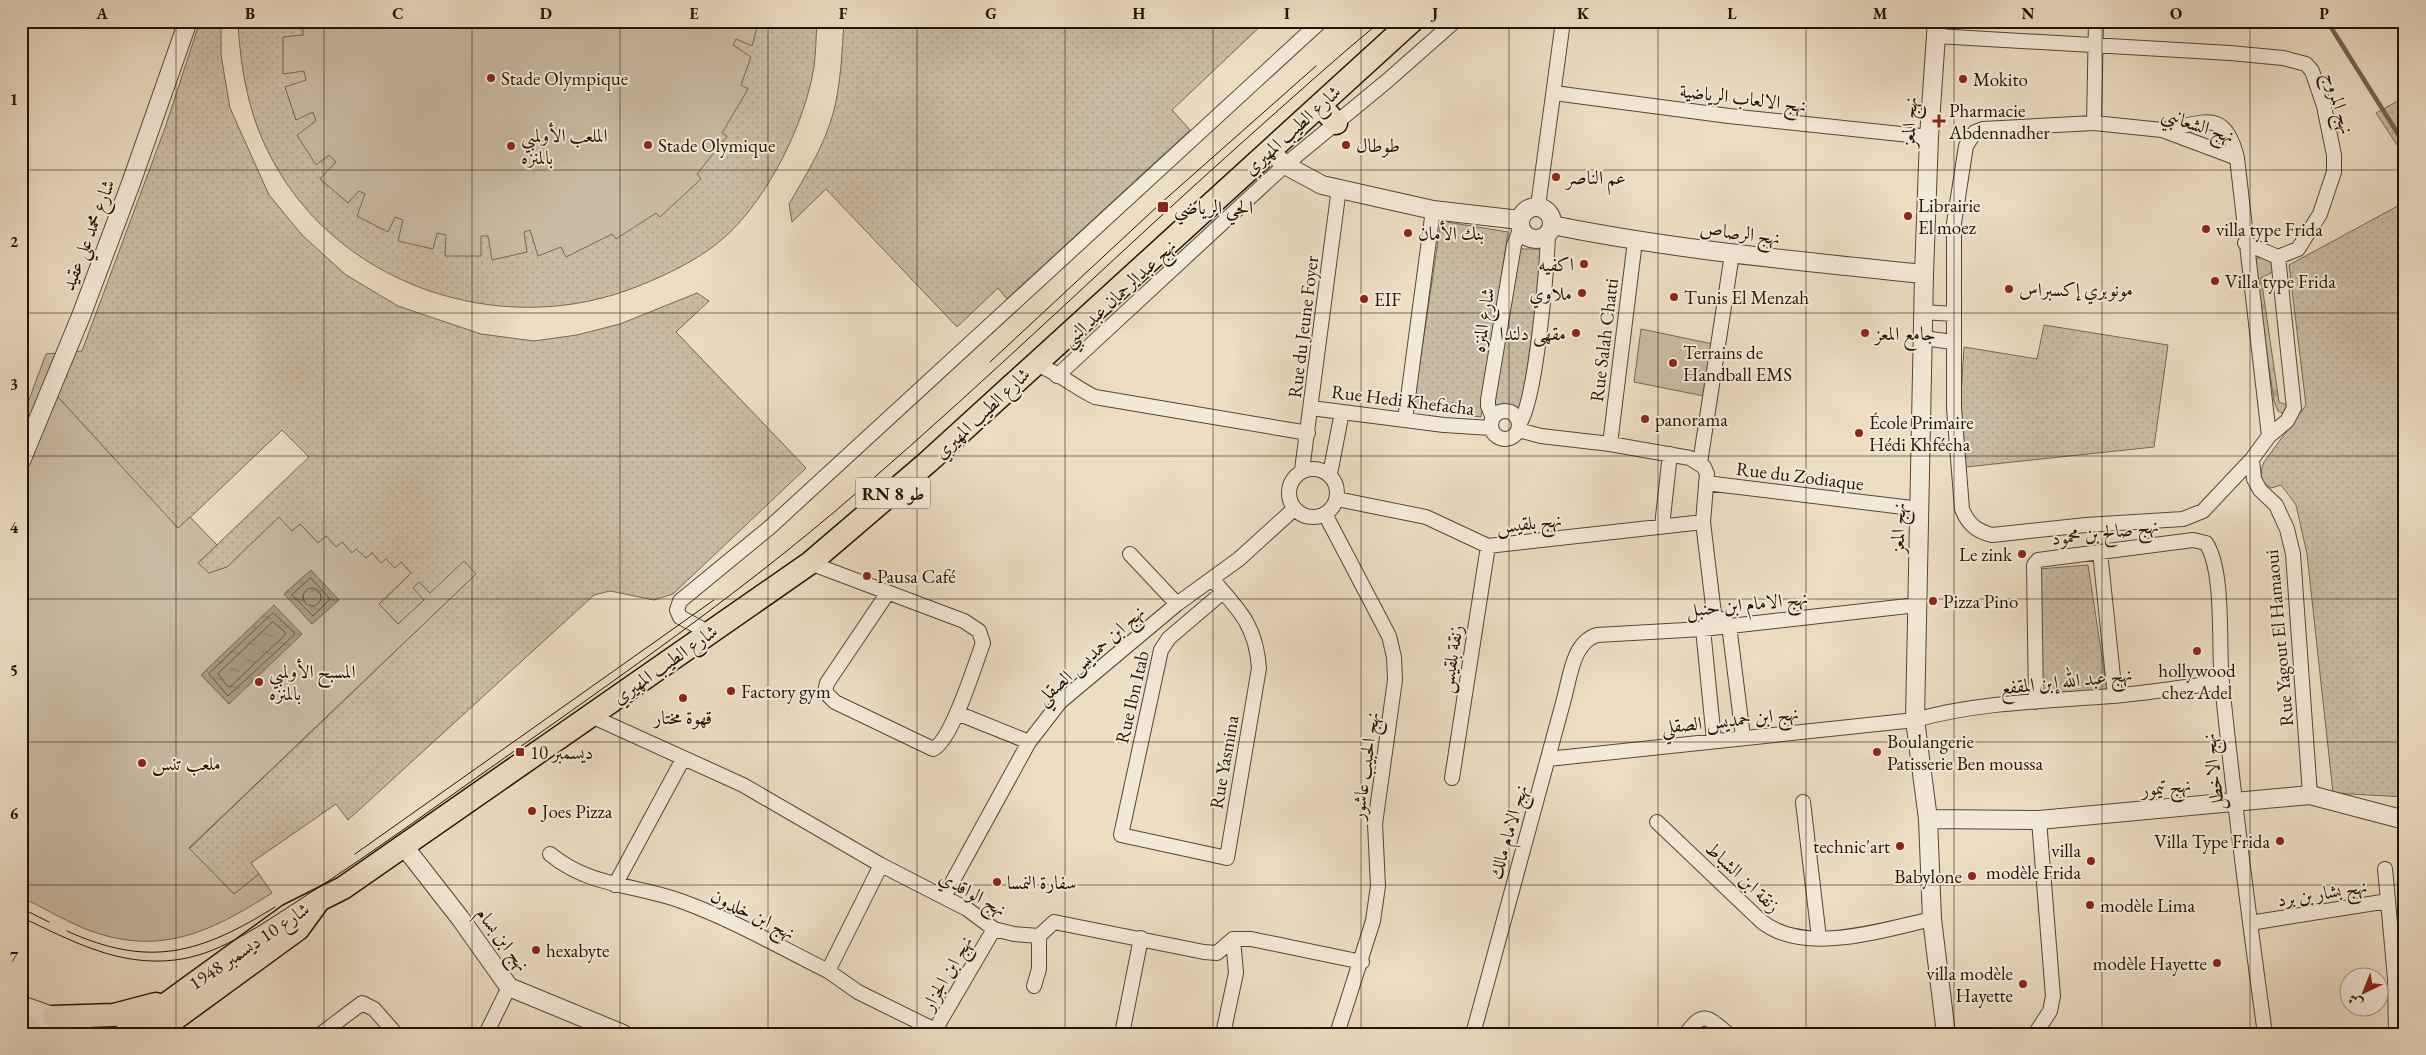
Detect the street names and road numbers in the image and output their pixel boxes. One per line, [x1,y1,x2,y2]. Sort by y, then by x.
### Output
street label: نهج المروج [2313,69,2360,138]
street label: نهج الالعاب الرياضية [1678,78,1808,123]
street label: شارع الطيب المهيري [1238,80,1348,183]
street label: نهج المعز [1895,96,1928,150]
street label: نهج الشعانبي [2157,102,2237,153]
street label: شارع محمد علي عقيد [55,176,126,296]
street label: نهج الرصاص [1698,216,1781,255]
street label: نهج عبدالرحمان عبد النبي [1056,233,1186,357]
street label: Rue du Jeune Foyer [1282,254,1324,399]
street label: Rue Salah Chatti [1584,276,1624,403]
street label: شارع المنزه [1466,286,1503,355]
street label: شارع الطيب المهيري [928,362,1038,466]
street label: Rue Hedi Khefacha [1330,379,1476,421]
street label: Rue du Zodiaque [1735,456,1865,496]
road number: RN 8 طو [856,478,930,508]
street label: نهج المعز [1885,502,1916,556]
street label: نهج بلقيس [1495,507,1564,544]
street label: نهج صالح بن محمود [2050,513,2161,556]
street label: Rue Yagout El Hamaoui [2259,548,2299,727]
street label: نهج الامام ابن حنبل [1685,585,1810,628]
street label: نهج ابن حمديس الصقلي [1030,599,1154,715]
street label: شارع الطيب المهيري [607,618,724,712]
street label: زنقة بلقيس [1433,623,1469,695]
street label: Rue Ibn Itab [1109,648,1155,746]
street label: نهج عبد الله إبن المقفع [1998,660,2134,705]
street label: نهج ابن حمديس الصقلي [1660,700,1801,746]
street label: نهج الحبيب عاشور [1345,710,1390,824]
street label: Rue Yasmina [1203,713,1245,811]
street label: نهج الاخطل [2196,731,2235,812]
street label: نهج تيمور [2138,772,2193,807]
street label: نهج الامام مالك [1483,782,1538,884]
street label: زنقة ابن الشباط [1700,836,1786,918]
street label: نهج الواقدي [932,864,1011,926]
street label: نهج بشار بن برد [2275,874,2370,917]
street label: نهج ابن خلدون [704,883,799,950]
street label: شارع 10 ديسمبر 1948 [184,896,316,998]
street label: نهج ابن بسام [467,902,535,979]
street label: نهج ابن الجزار [915,931,983,1019]

